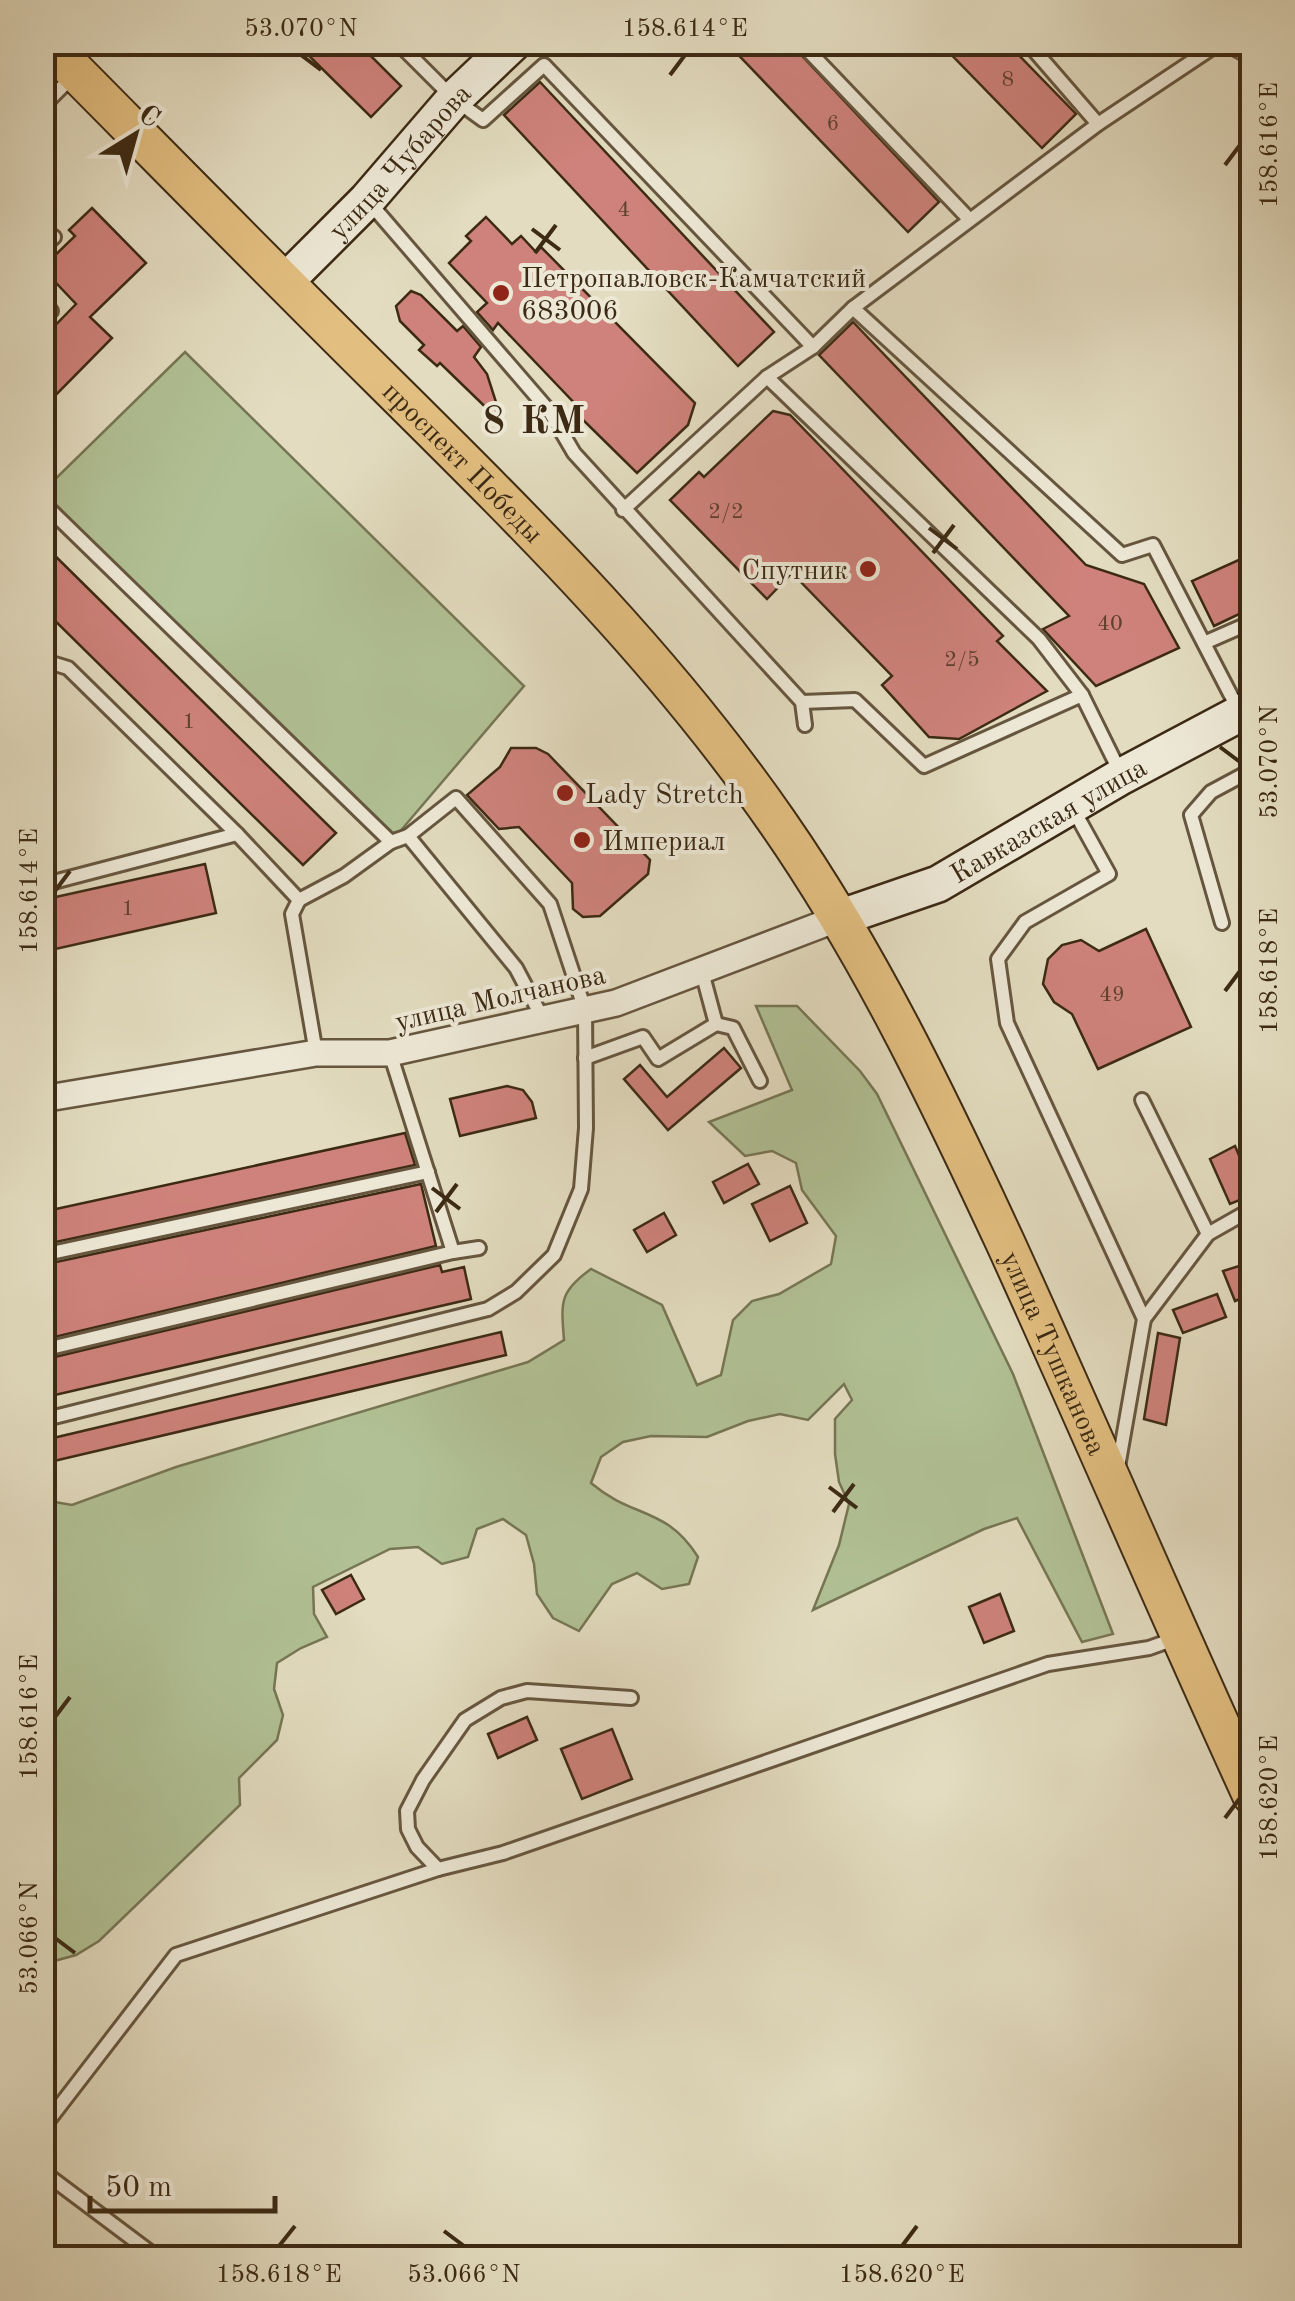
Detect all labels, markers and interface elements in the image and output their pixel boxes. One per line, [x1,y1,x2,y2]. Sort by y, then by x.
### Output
text: 53.070°N [244,17,358,42]
text: 158.614°E [622,17,748,42]
house number: 8 [1002,69,1014,91]
street label: улица Чубарова [325,80,478,246]
text: 158.616°E [1258,82,1283,208]
north arrow [85,85,185,185]
text: С [132,100,165,134]
house number: 6 [827,113,839,135]
house number: 4 [618,199,630,221]
place label: Петропавловск-Камчатский 683006 [521,266,866,326]
marker: Петропавловск-Камчатский 683006 [490,282,512,304]
street label: проспект Победы [376,378,547,550]
district label: 8 КМ [483,404,587,442]
house number: 2/2 [708,501,744,523]
place label: Спутник [741,558,848,586]
marker: Спутник [857,558,879,580]
house number: 40 [1097,613,1123,635]
house number: 2/5 [944,649,980,671]
text: 53.070°N [1258,705,1283,819]
house number: 1 [183,711,195,733]
street label: Кавказская улица [947,755,1152,890]
marker: Lady Stretch [554,782,576,804]
place label: Lady Stretch [585,782,744,810]
text: 158.614°E [18,828,43,954]
marker: Империал [571,829,593,851]
place label: Империал [602,829,725,857]
house number: 1 [122,898,134,920]
text: 158.618°E [1258,908,1283,1034]
street label: улица Молчанова [393,962,609,1038]
house number: 49 [1099,984,1125,1006]
street label: улица Тушканова [994,1248,1110,1460]
text: 158.616°E [18,1654,43,1780]
text: 158.620°E [1258,1735,1283,1861]
text: 53.066°N [18,1881,43,1995]
scale bar [90,2151,275,2213]
text: 50 m [105,2173,172,2203]
text: 158.618°E [216,2263,342,2288]
text: 53.066°N [407,2263,521,2288]
text: 158.620°E [839,2263,965,2288]

